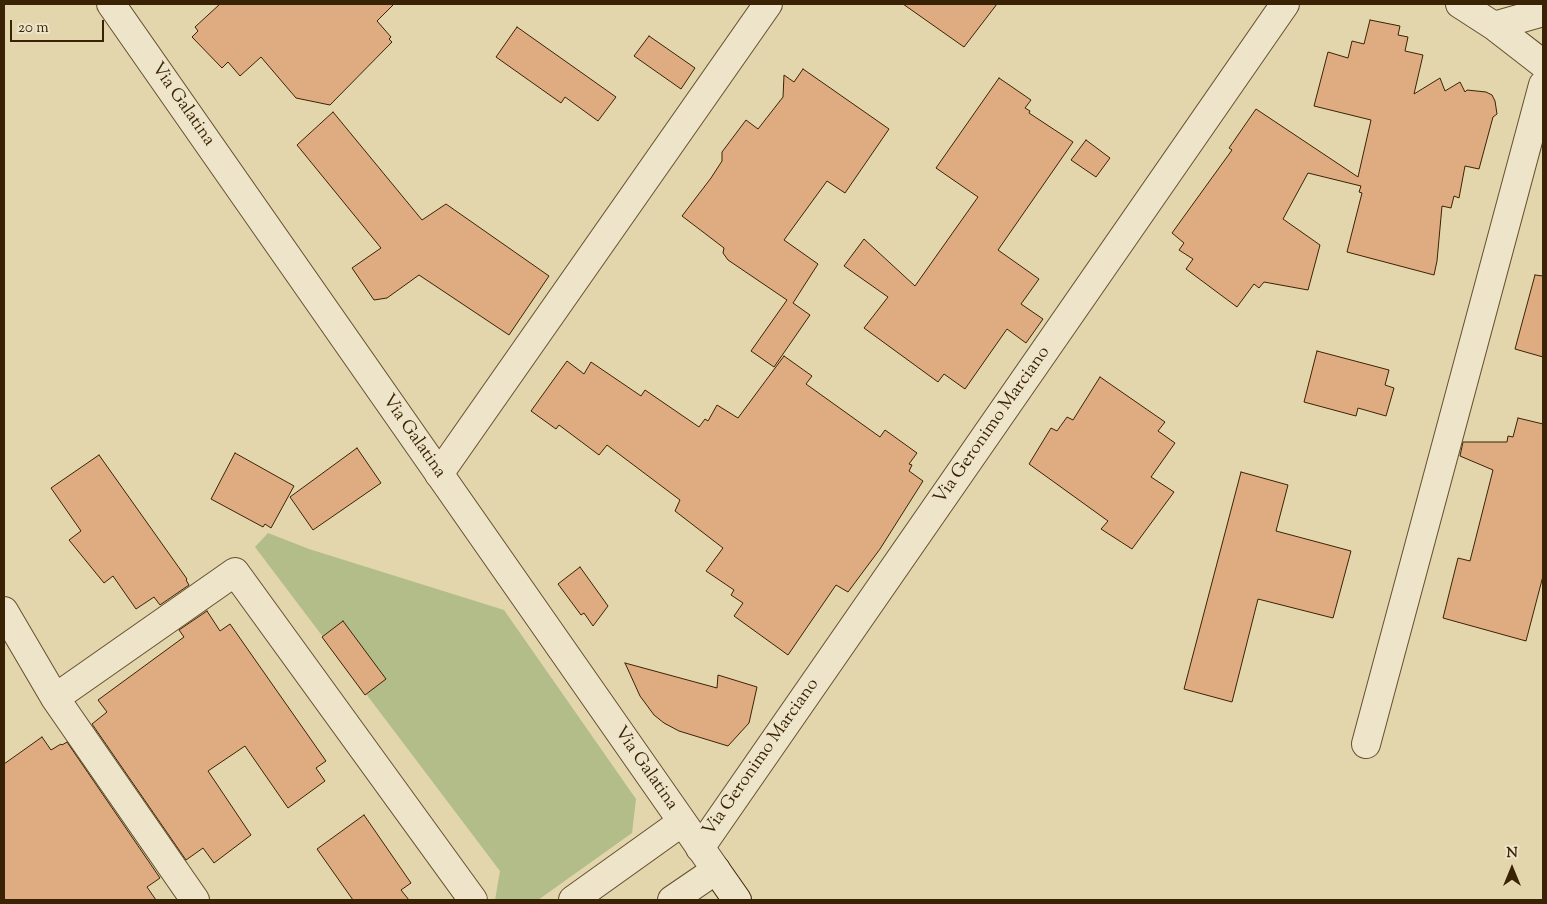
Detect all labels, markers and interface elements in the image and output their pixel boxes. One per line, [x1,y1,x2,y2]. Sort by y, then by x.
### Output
scale bar [12,10,106,42]
text: 20 m [18,18,49,39]
street label: Via Galatina [145,59,219,151]
street label: Via Geronimo Marciano [930,343,1056,509]
street label: Via Galatina [376,391,450,483]
street label: Via Geronimo Marciano [699,675,825,841]
street label: Via Galatina [608,723,682,815]
north arrow [1487,844,1537,894]
text: N [1506,844,1518,864]

